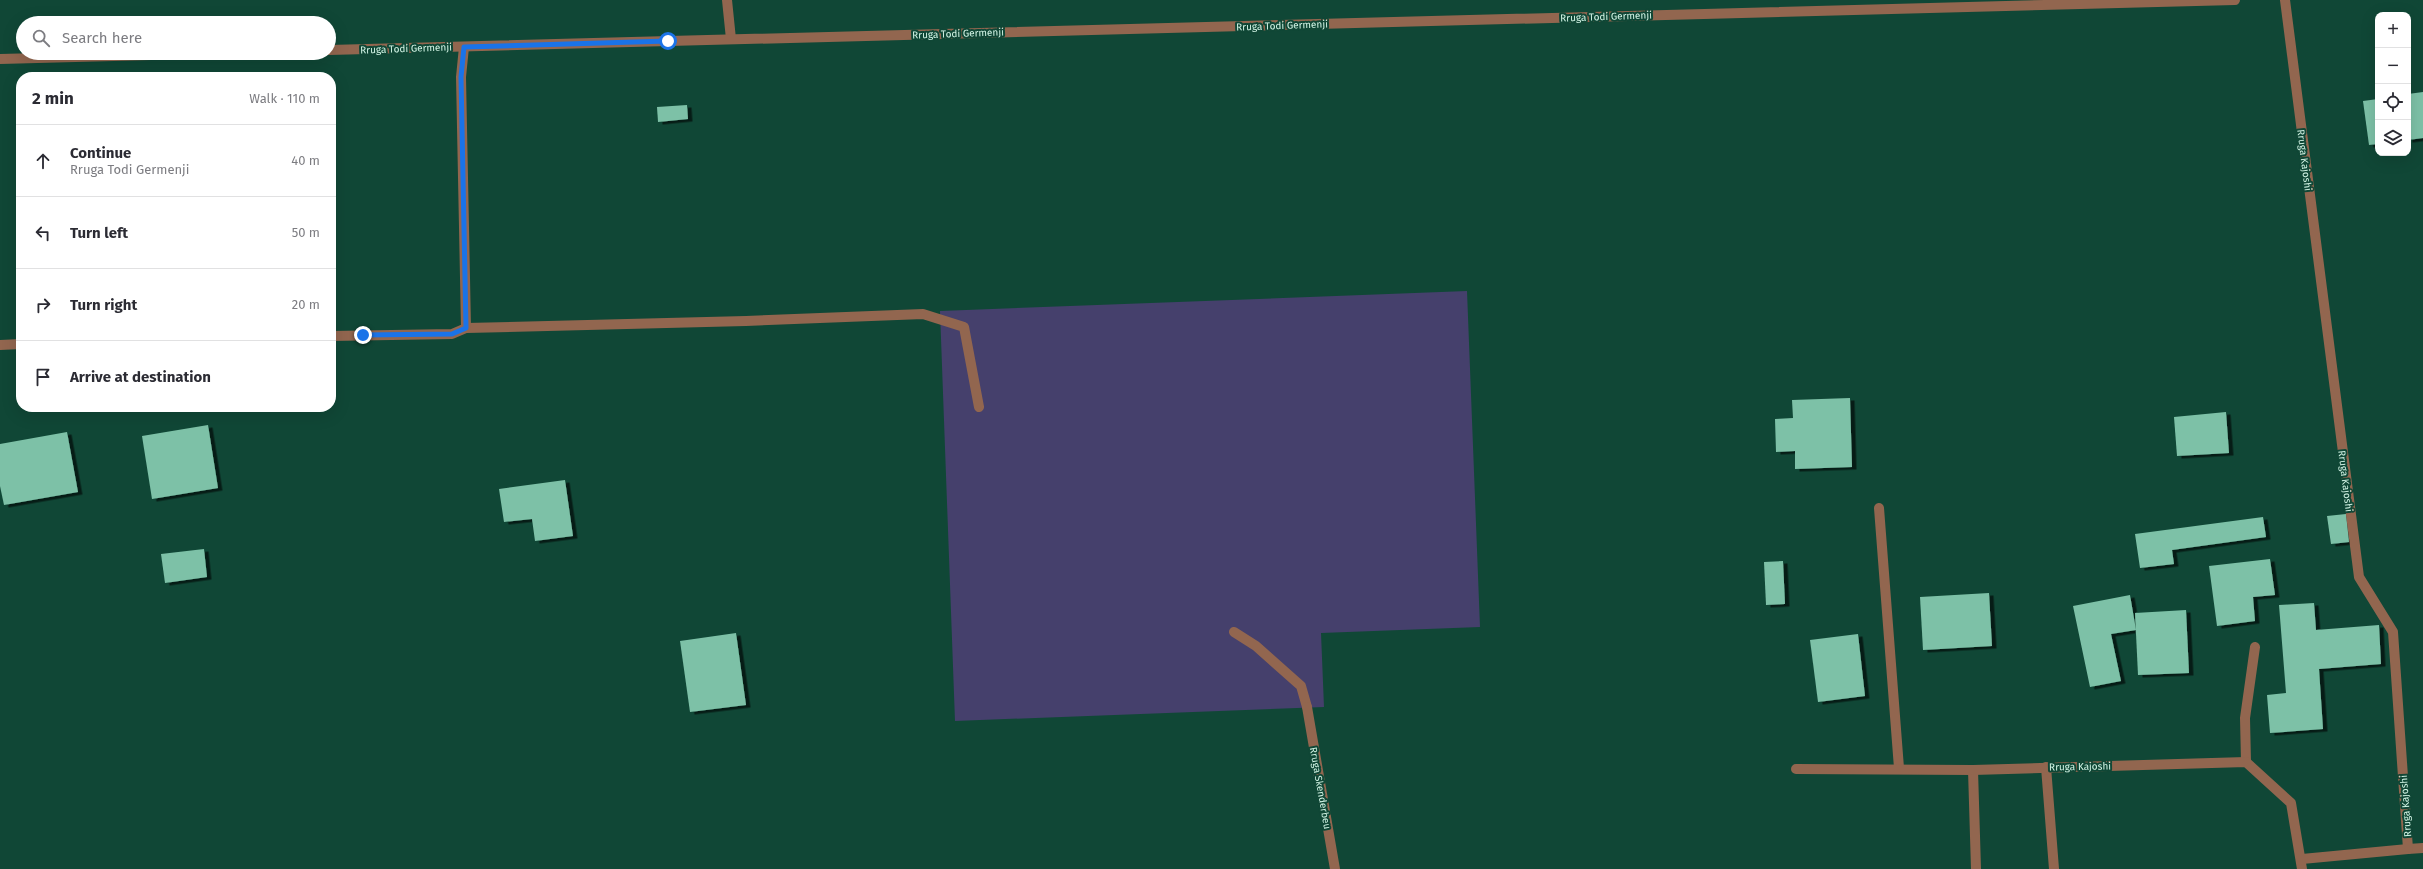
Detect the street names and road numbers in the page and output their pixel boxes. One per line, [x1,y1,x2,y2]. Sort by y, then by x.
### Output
street label: Rruga Todi Germenji [1560,9,1652,25]
street label: Rruga Todi Germenji [1236,18,1328,34]
street label: Rruga Todi Germenji [912,26,1004,42]
street label: Rruga Todi Germenji [360,41,452,57]
street label: Rruga Kajoshi [2294,129,2314,192]
street label: Rruga Kajoshi [2335,450,2355,513]
street label: Rruga Skenderbeu [1307,746,1333,830]
street label: Rruga Kajoshi [2049,760,2111,774]
street label: Rruga Kajoshi [2398,774,2414,837]

